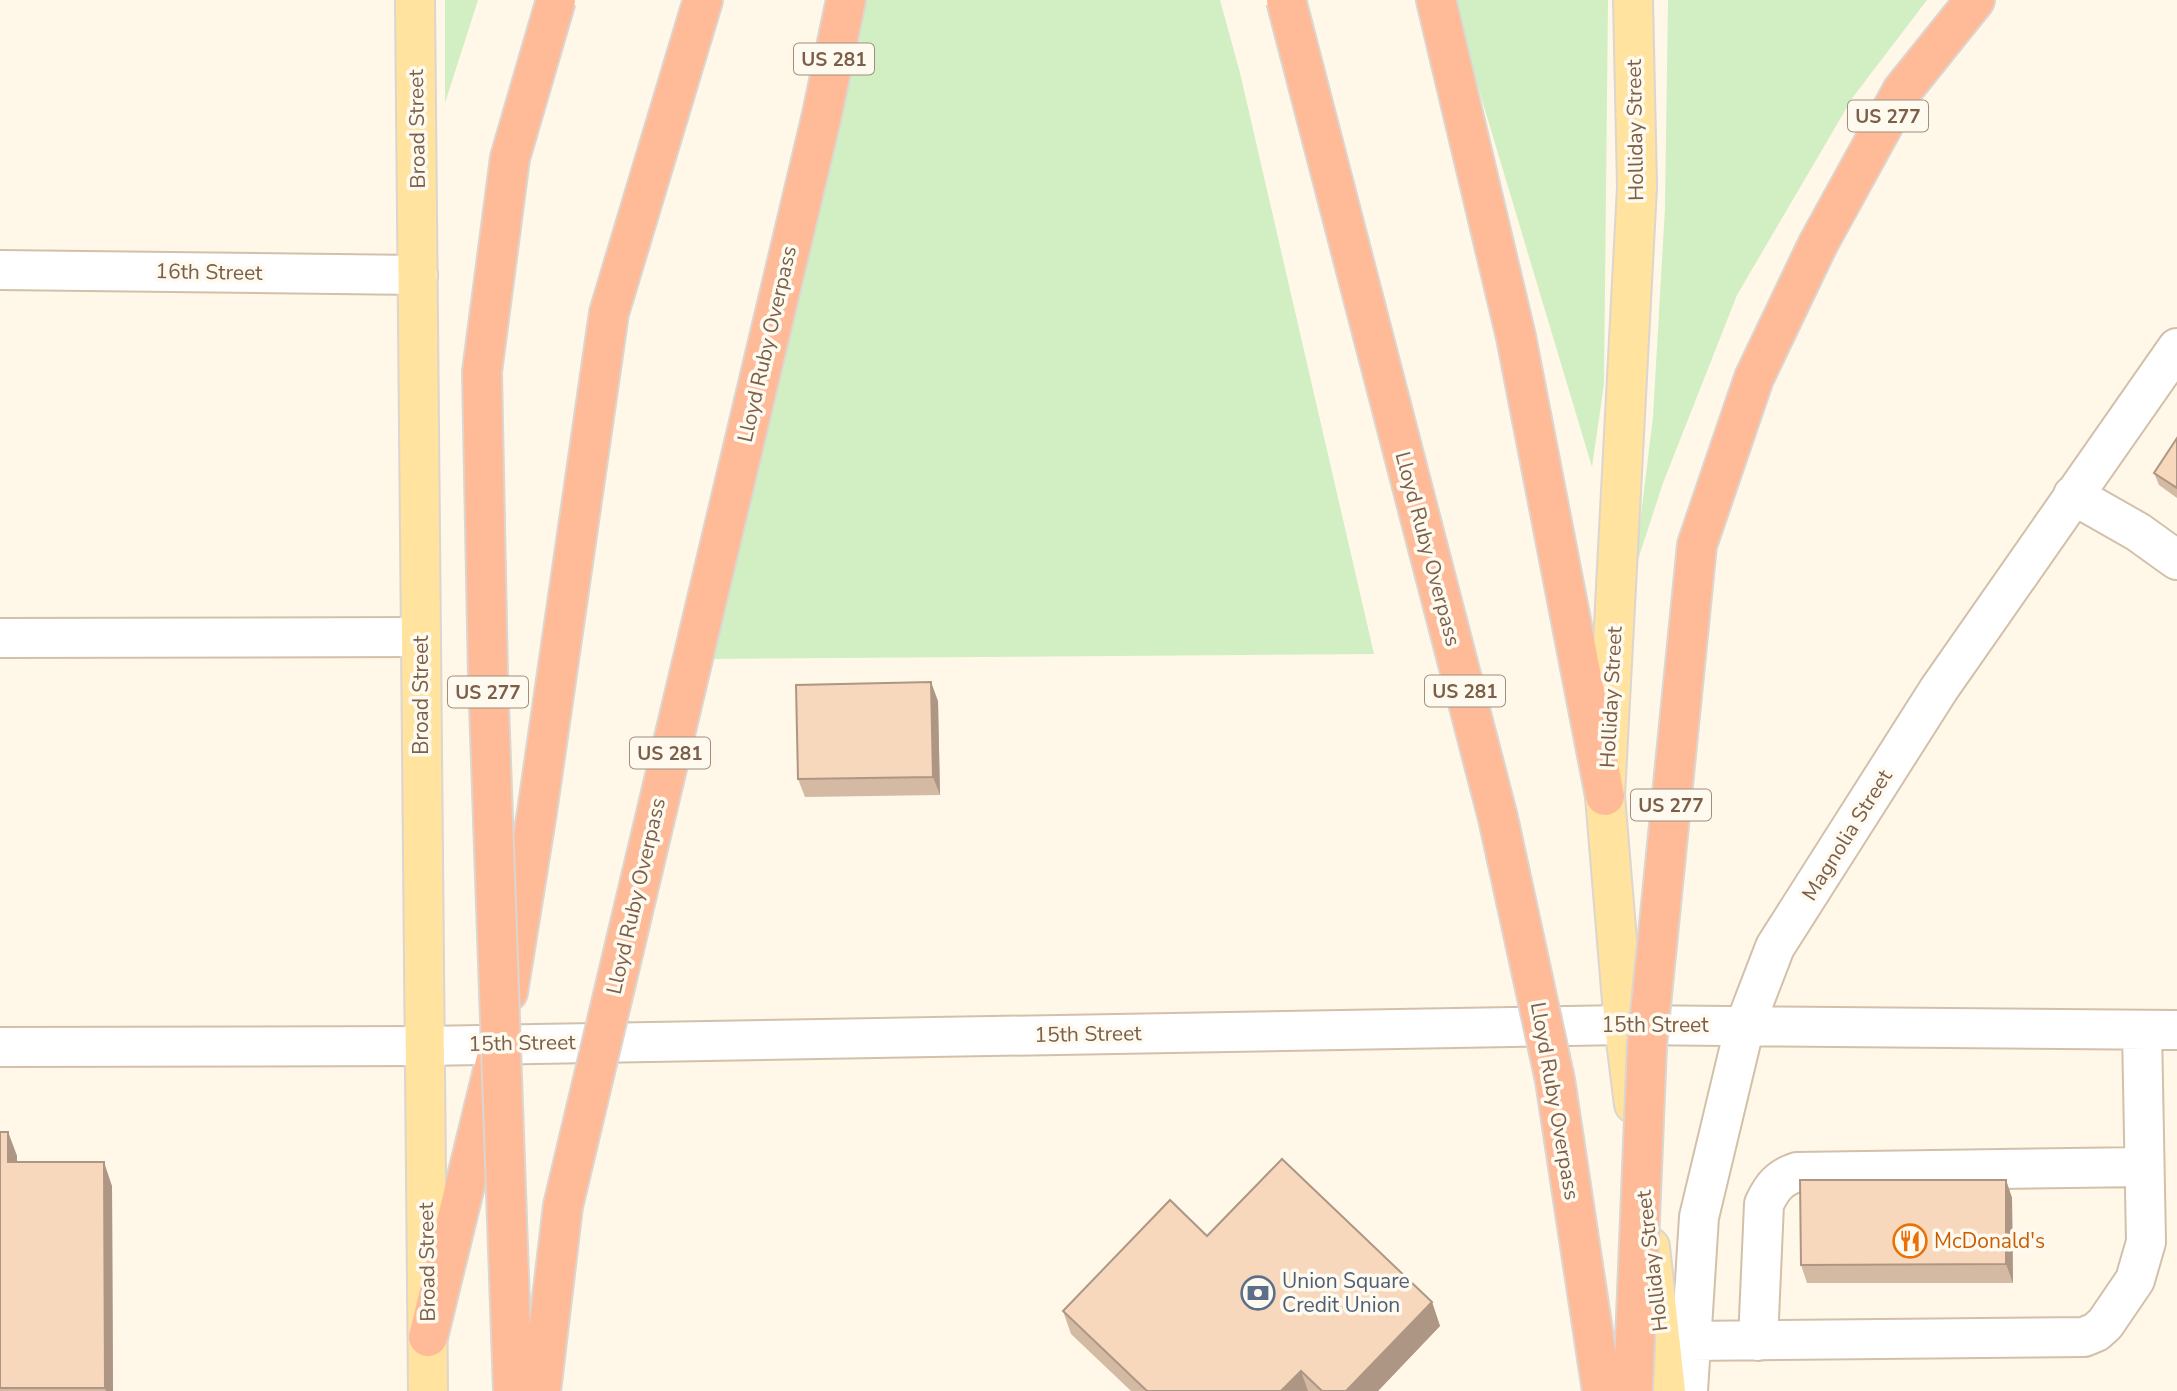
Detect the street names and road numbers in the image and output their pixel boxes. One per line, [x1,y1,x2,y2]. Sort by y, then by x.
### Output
road number: US 281 [794,44,874,74]
street label: Holliday Street [1620,58,1650,201]
street label: Broad Street [402,68,432,189]
road number: US 277 [1848,100,1928,132]
street label: Lloyd Ruby Overpass [731,243,803,445]
street label: 16th Street [155,257,263,287]
street label: Lloyd Ruby Overpass [1389,449,1467,649]
street label: Holliday Street [1593,625,1629,768]
street label: Broad Street [407,635,435,755]
road number: US 281 [1425,676,1505,706]
road number: US 277 [448,677,528,708]
road number: US 281 [630,738,710,768]
street label: Magnolia Street [1795,763,1899,906]
road number: US 277 [1631,790,1711,820]
street label: Lloyd Ruby Overpass [600,795,672,997]
street label: Lloyd Ruby Overpass [1524,1000,1586,1202]
street label: 15th Street [1601,1011,1709,1039]
street label: 15th Street [1034,1019,1142,1049]
street label: 15th Street [468,1028,576,1058]
street label: Holliday Street [1629,1188,1675,1333]
street label: Broad Street [412,1201,442,1322]

